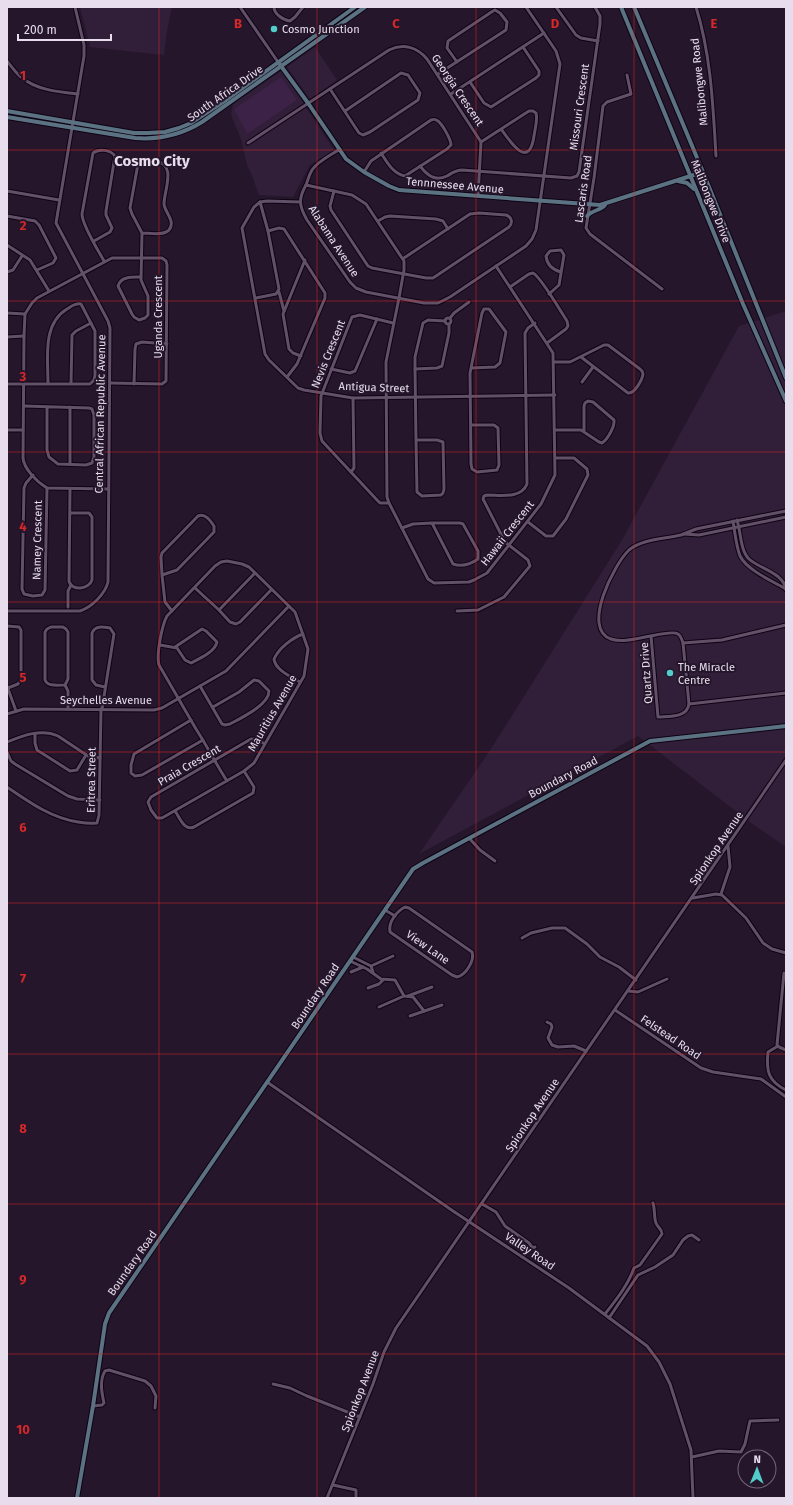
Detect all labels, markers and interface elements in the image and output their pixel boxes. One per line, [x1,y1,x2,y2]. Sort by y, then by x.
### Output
scale bar [18,16,111,42]
text: B [234,16,242,31]
text: C [392,16,400,31]
text: D [551,16,560,31]
text: E [711,16,718,31]
text: 200 m [24,23,57,37]
place label: Cosmo Junction [282,23,360,36]
marker: Cosmo Junction [269,24,279,34]
street label: Malibongwe Road [688,37,711,126]
street label: Georgia Crescent [429,52,486,129]
street label: South Africa Drive [185,62,266,124]
street label: Missouri Crescent [567,63,592,151]
text: 1 [20,68,26,83]
district label: Cosmo City [114,152,190,170]
street label: Lascaris Road [572,154,595,224]
street label: Malibongwe Drive [688,158,733,245]
street label: Tennnessee Avenue [406,175,504,196]
street label: Alabama Avenue [306,203,362,279]
text: 2 [20,218,27,233]
street label: Uganda Crescent [152,275,165,359]
street label: Nevis Crescent [309,318,348,390]
street label: Central African Republic Avenue [93,334,108,494]
text: 3 [19,369,27,384]
street label: Antigua Street [338,380,410,395]
street label: Hawaii Crescent [478,498,537,568]
street label: Namey Crescent [30,500,45,580]
text: 4 [19,519,27,534]
street label: Quartz Drive [638,642,655,704]
place label: The Miracle Centre [678,661,735,687]
marker: The Miracle Centre [665,668,675,678]
text: 5 [20,670,27,685]
street label: Mauritius Avenue [245,673,300,754]
street label: Seychelles Avenue [60,694,152,707]
street label: Praia Crescent [155,742,223,789]
street label: Eritrea Street [84,747,99,813]
street label: Boundary Road [526,754,600,801]
street label: Spionkop Avenue [687,809,746,888]
text: 6 [19,820,27,835]
street label: View Lane [404,928,452,967]
street label: Boundary Road [289,961,342,1032]
text: 7 [20,971,26,986]
street label: Felstead Road [638,1012,703,1062]
street label: Spionkop Avenue [503,1076,562,1155]
text: 8 [19,1121,27,1136]
street label: Boundary Road [105,1228,160,1298]
street label: Valley Road [502,1230,557,1273]
text: 9 [19,1272,27,1287]
street label: Spionkop Avenue [339,1349,382,1434]
text: 10 [16,1422,30,1437]
north arrow [737,1449,777,1489]
text: N [753,1453,761,1466]

